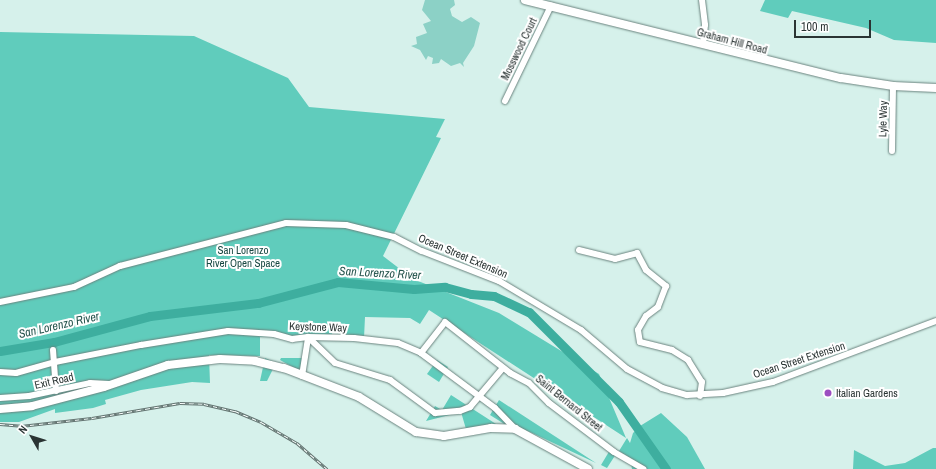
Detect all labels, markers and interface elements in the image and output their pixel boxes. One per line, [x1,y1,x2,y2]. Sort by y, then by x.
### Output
scale bar [796,12,873,38]
street label: Mosswood Court [498,16,540,82]
text: 100 m [801,19,828,35]
street label: Graham Hill Road [695,25,769,57]
street label: Lyle Way [876,101,890,137]
street label: Ocean Street Extension [416,231,510,281]
park label: San Lorenzo River Open Space [206,244,280,270]
water label: San Lorenzo River [339,265,421,283]
water label: San Lorenzo River [17,310,101,342]
street label: Keystone Way [289,319,347,335]
street label: Ocean Street Extension [751,339,847,381]
street label: Exit Road [33,370,75,392]
street label: Saint Bernard Street [533,372,605,434]
place label: Italian Gardens [836,386,898,400]
marker: Italian Gardens [823,388,833,398]
north arrow [12,417,52,457]
text: N [15,423,30,436]

